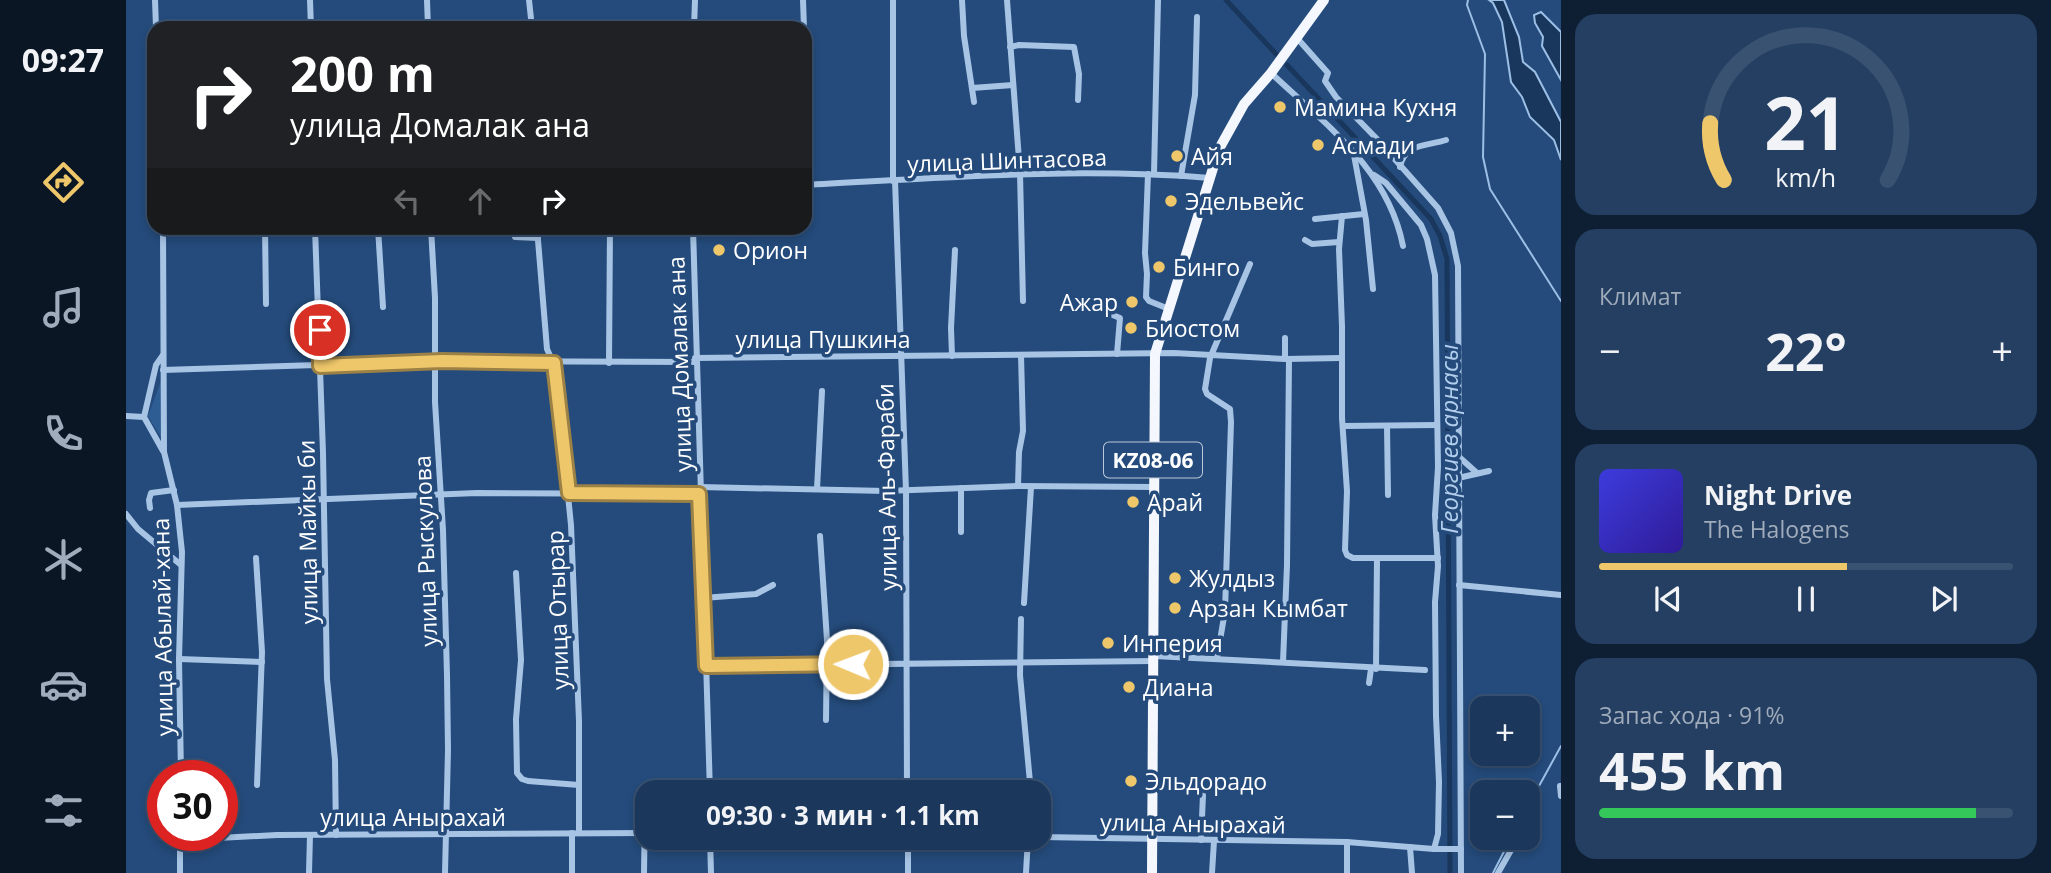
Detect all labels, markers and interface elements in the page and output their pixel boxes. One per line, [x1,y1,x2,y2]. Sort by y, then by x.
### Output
text: 09:27 [22,38,104,81]
text: 200 m [290,40,435,106]
icon: right [175,49,266,140]
text: 21 [1764,73,1848,172]
place label: Мамина Кухня [1294,91,1457,123]
marker: Мамина Кухня [1272,99,1288,115]
text: улица Домалак ана [290,103,590,146]
place label: Асмади [1332,129,1415,161]
marker: Асмади [1310,137,1326,153]
place label: Айя [1191,140,1233,172]
street label: улица Шинтасова [907,141,1107,179]
marker: Айя [1169,148,1185,164]
icon: directions [39,158,88,207]
text: km/h [1776,160,1836,194]
icon: left [388,182,426,220]
icon: ahead [461,182,499,220]
icon: right [534,182,572,220]
place label: Эдельвейс [1185,185,1304,217]
marker: Эдельвейс [1163,193,1179,209]
place label: Орион [733,234,808,266]
marker: Орион [711,242,727,258]
place label: Бинго [1173,251,1240,283]
street label: улица Домалак ана [659,256,699,472]
marker: Бинго [1151,259,1167,275]
text: Климат [1599,280,1681,312]
icon: music [39,283,88,332]
place label: Ажар [1060,286,1118,318]
marker: Ажар [1124,294,1140,310]
pin [290,300,350,360]
icon: arrive [301,311,339,349]
place label: Биостом [1145,312,1240,344]
text: 22° [1765,315,1847,386]
marker: Биостом [1123,320,1139,336]
street label: улица Пушкина [735,323,911,355]
text: − [1599,324,1621,376]
text: + [1991,324,2013,376]
water label: Георгиев арнасы [1432,344,1465,534]
street label: улица Аль-Фараби [868,383,904,591]
icon: phone [39,409,88,458]
street label: улица Майкы би [289,440,325,624]
road number: KZ08-06 [1104,442,1202,477]
street label: улица Рыскулова [406,455,444,647]
text: Night Drive [1704,477,1852,513]
place label: Арай [1147,486,1203,518]
marker: Арай [1125,494,1141,510]
text: The Halogens [1704,513,1850,545]
street label: улица Абылай-хана [144,518,180,736]
street label: улица Отырар [538,530,576,690]
icon: climate [39,535,88,584]
place label: Жулдыз [1189,562,1275,594]
marker: Жулдыз [1167,570,1183,586]
icon: previous [1649,580,1687,618]
icon: pause [1787,580,1825,618]
icon: next [1925,580,1963,618]
place label: Арзан Кымбат [1189,592,1348,624]
marker: Арзан Кымбат [1167,600,1183,616]
position arrow [816,627,890,701]
place label: Инперия [1122,627,1223,659]
marker: Инперия [1100,635,1116,651]
icon: car [39,660,88,709]
place label: Диана [1143,671,1213,703]
marker: Диана [1121,679,1137,695]
map controls [1470,696,1540,850]
button: + [1470,696,1540,766]
text: Запас хода · 91% [1599,699,1784,731]
text: 455 km [1599,734,1785,805]
speed limit sign: 30 [147,760,238,851]
place label: Эльдорадо [1145,765,1267,797]
marker: Эльдорадо [1123,773,1139,789]
button: − [1470,780,1540,850]
icon: filters [39,786,88,835]
text: 09:30 · 3 мин · 1.1 km [706,797,980,833]
street label: улица Анырахай [320,801,506,833]
street label: улица Анырахай [1100,805,1286,841]

